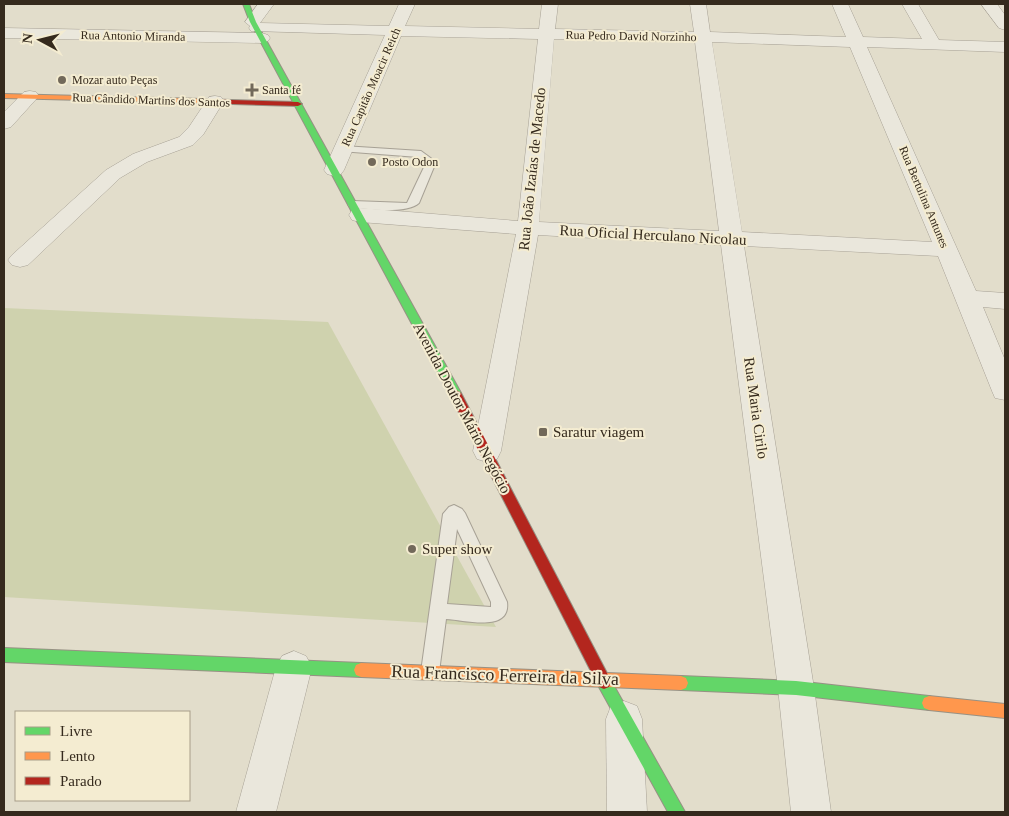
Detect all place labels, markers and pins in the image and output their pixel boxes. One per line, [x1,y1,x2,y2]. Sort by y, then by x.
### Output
place label: Mozar auto Peças [72,73,158,87]
marker: Mozar auto Peças [56,74,68,86]
place label: Santa fé [262,83,301,97]
marker: Santa fé [246,84,258,96]
place label: Posto Odon [382,155,438,169]
marker: Posto Odon [366,156,378,168]
place label: Saratur viagem [553,424,645,440]
marker: Saratur viagem [537,426,549,438]
place label: Super show [422,541,493,557]
marker: Super show [406,543,418,555]

